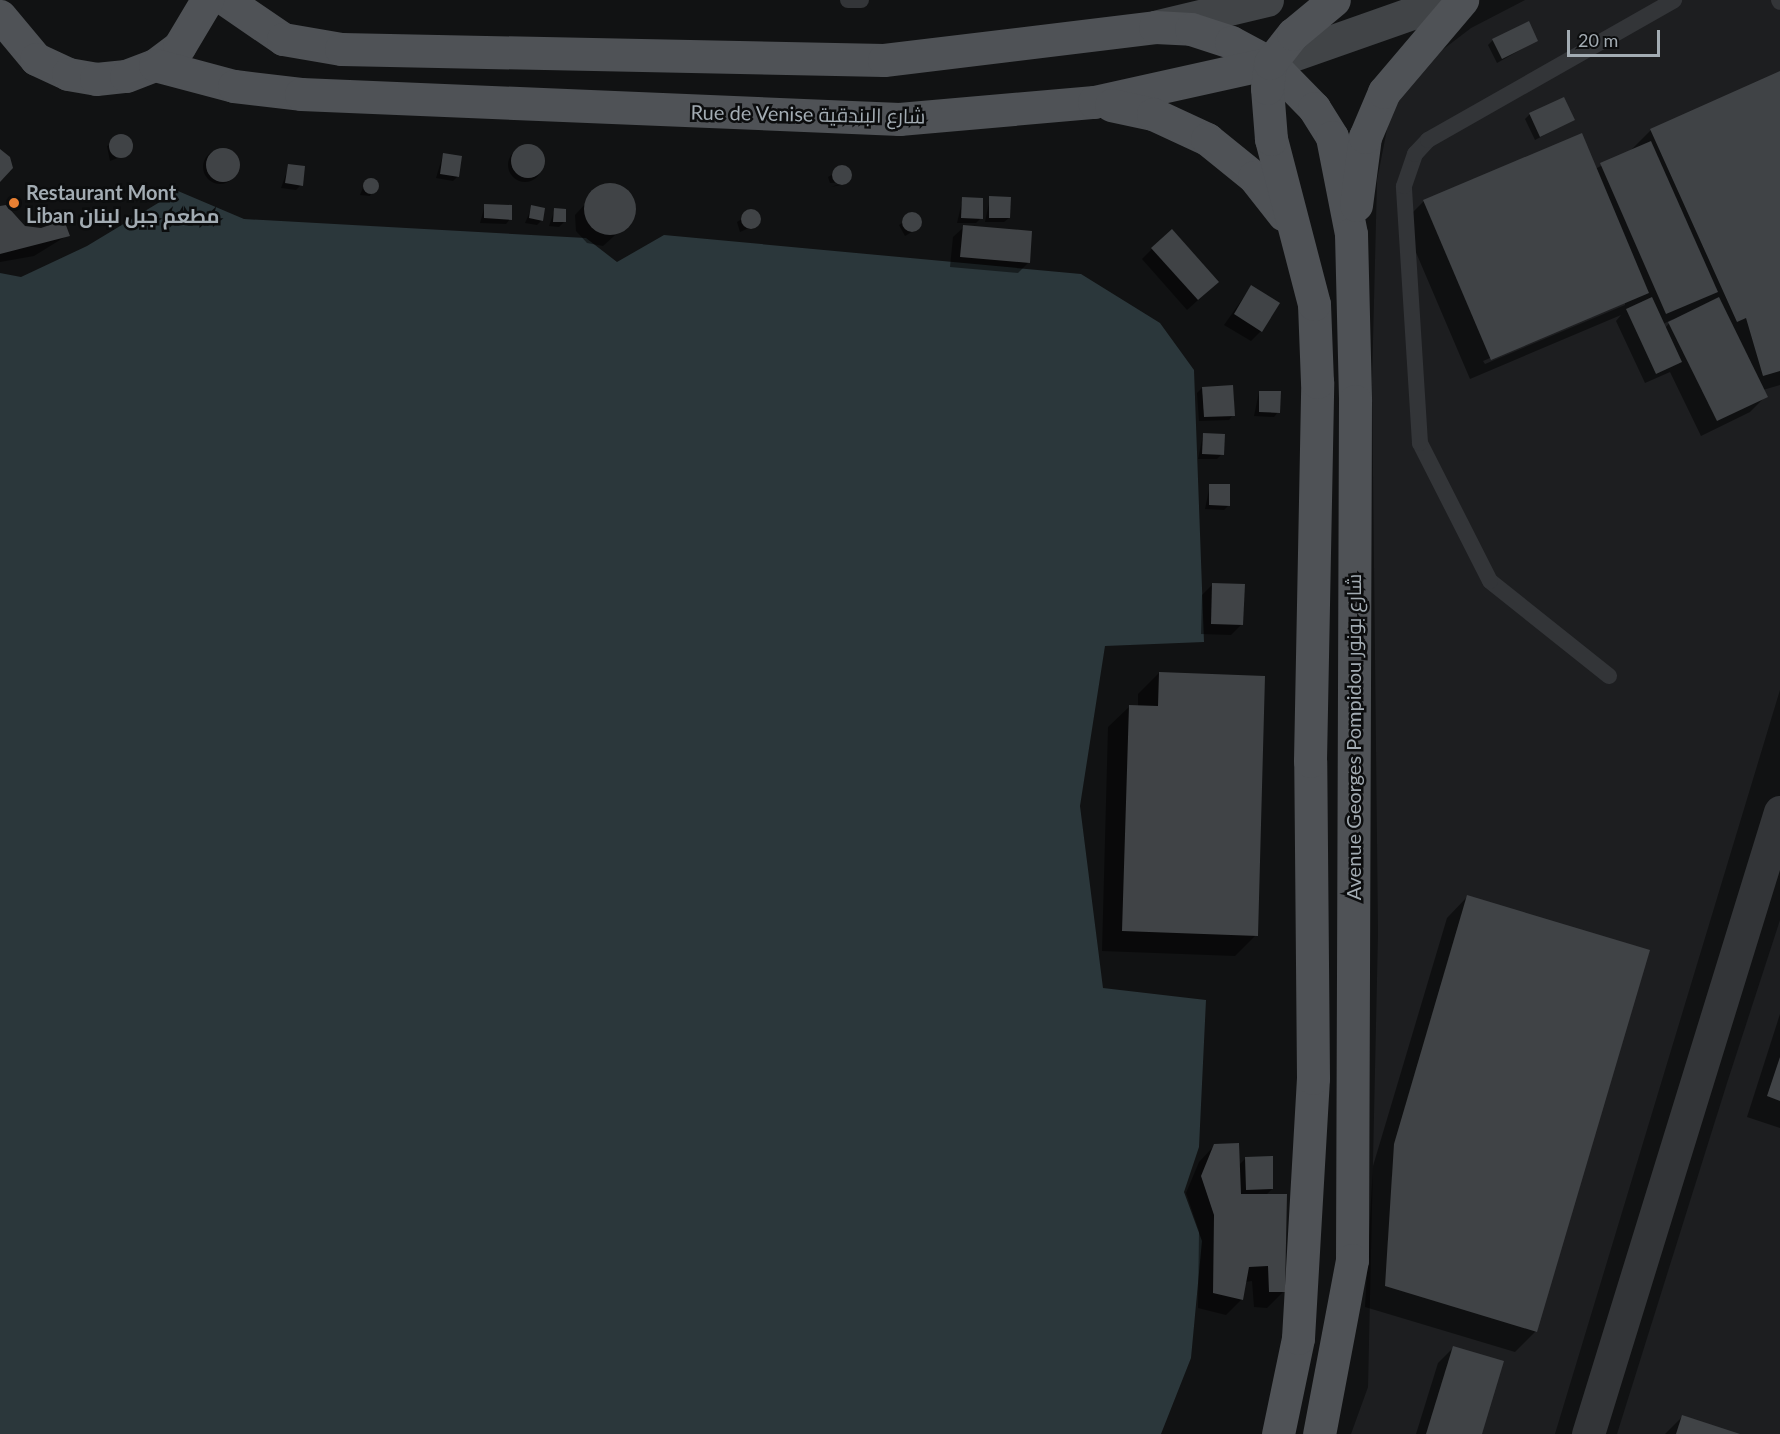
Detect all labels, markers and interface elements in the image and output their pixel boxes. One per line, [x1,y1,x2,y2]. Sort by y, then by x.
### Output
scale bar [1570,18,1663,56]
text: 20 m [1578,29,1618,51]
street label: Rue de Venise شارع البندقية [690,100,926,128]
place label: Restaurant Mont Liban مطعم جبل لبنان [26,180,219,227]
marker: Restaurant Mont Liban مطعم جبل لبنان [7,196,21,210]
street label: Avenue Georges Pompidou شارع بونور [1341,574,1365,900]

